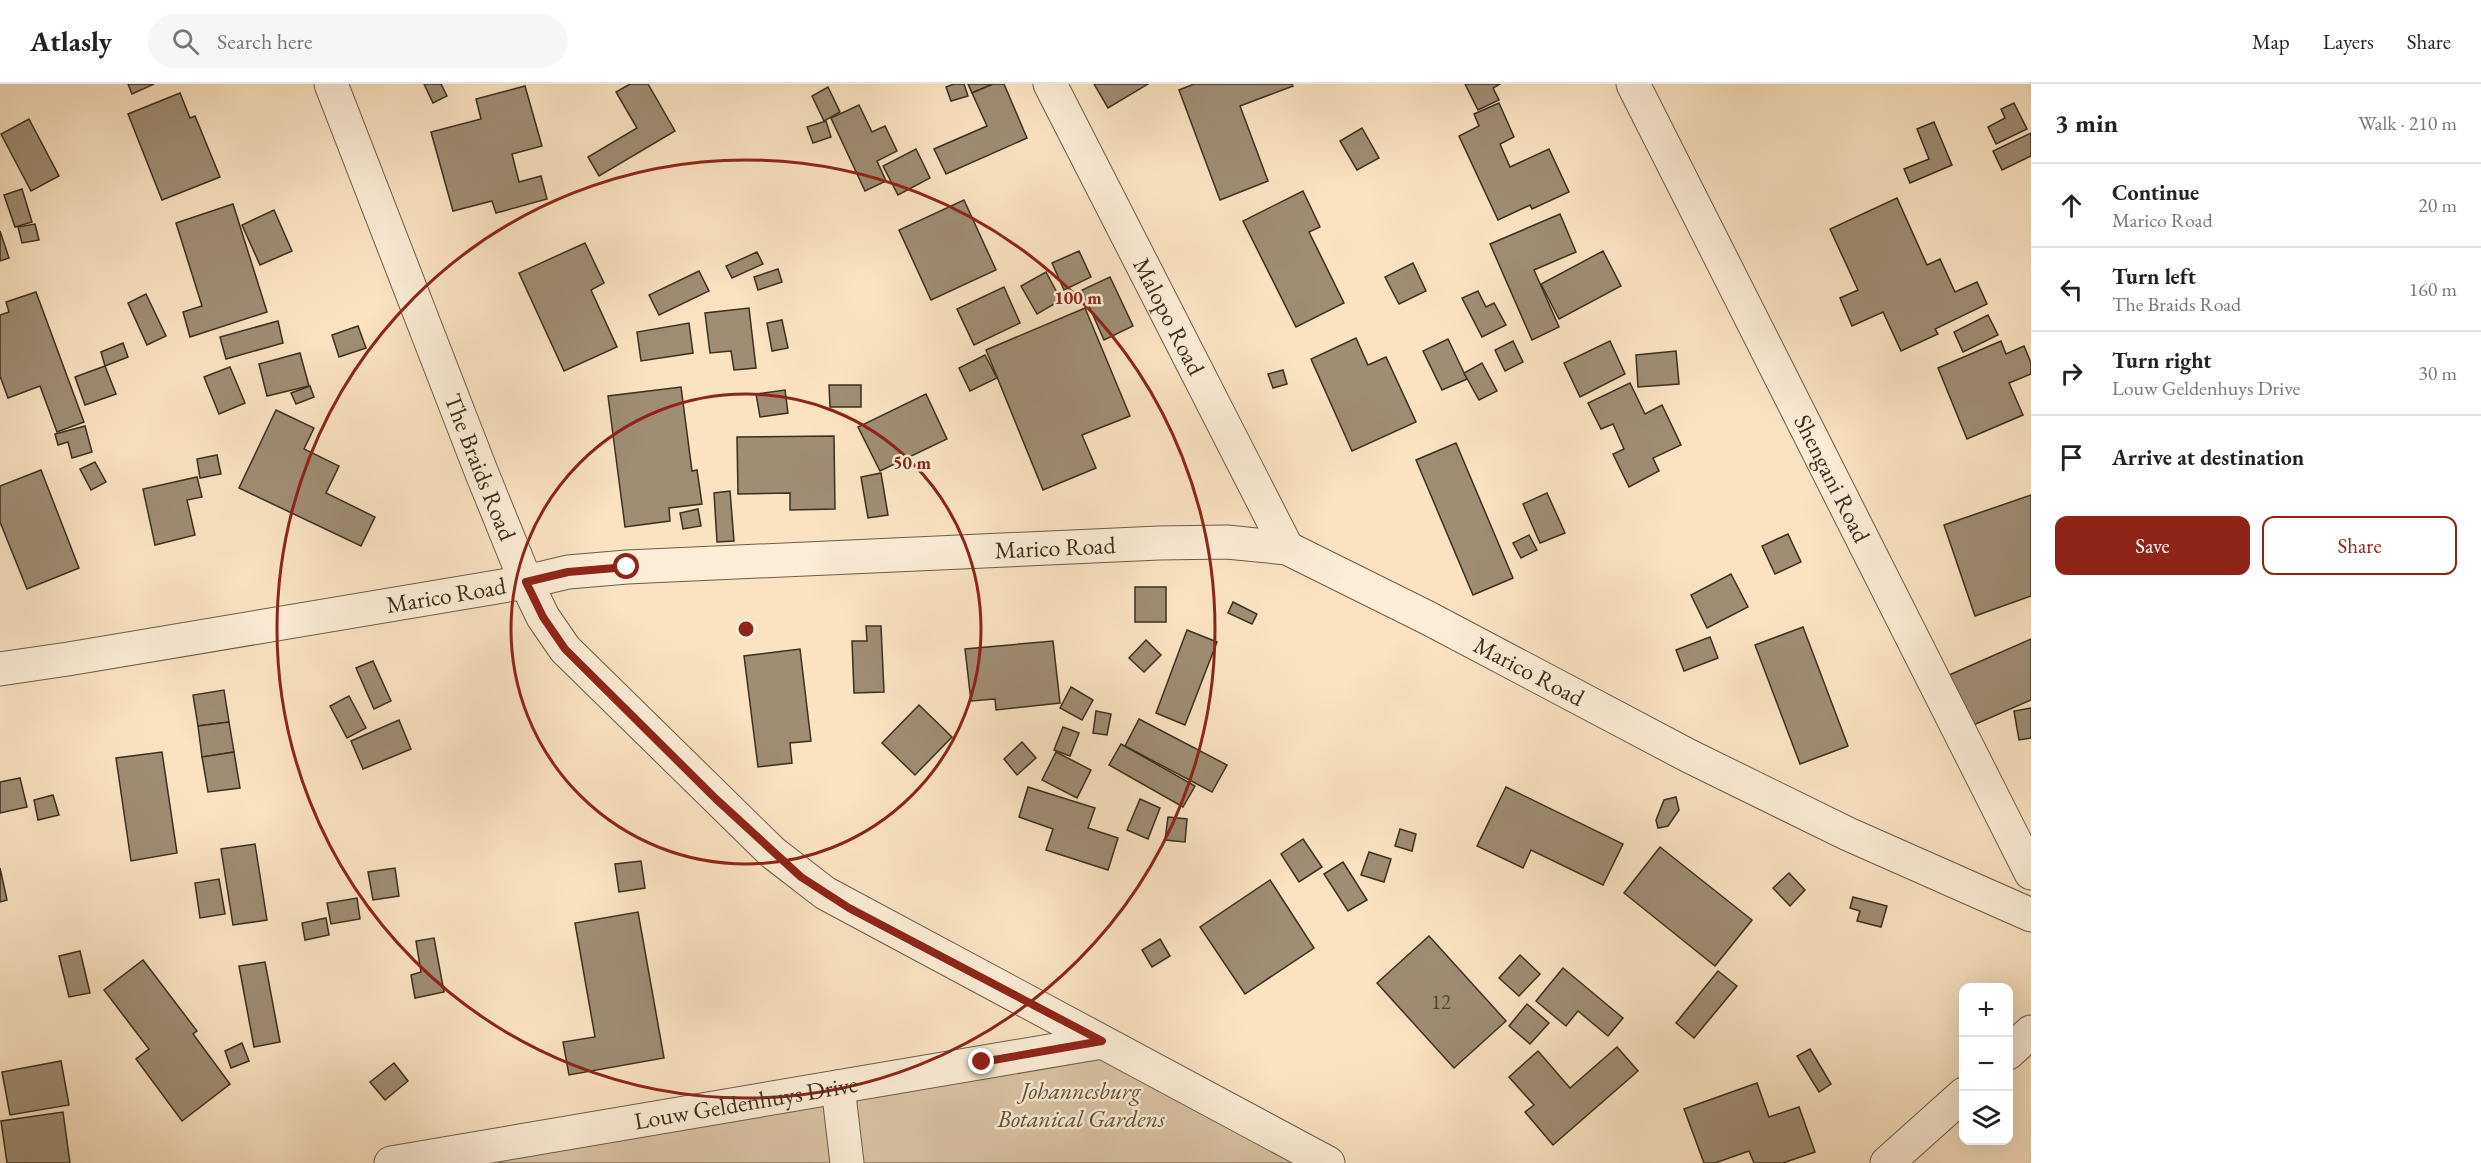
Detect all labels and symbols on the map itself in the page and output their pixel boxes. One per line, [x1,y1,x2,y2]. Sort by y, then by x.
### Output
street label: Malopo Road [1126,252,1212,381]
text: 100 m [1054,286,1102,309]
street label: The Braids Road [437,389,524,546]
street label: Shengani Road [1787,409,1878,548]
text: 50 m [893,451,931,474]
street label: Marico Road [994,529,1117,565]
route start [613,553,639,579]
street label: Marico Road [384,570,509,620]
centre of rings [736,619,756,639]
street label: Marico Road [1468,629,1591,713]
house number: 12 [1431,988,1451,1015]
route end [968,1048,994,1074]
street label: Louw Geldenhuys Drive [632,1068,860,1136]
park label: Johannesburg Botanical Gardens [996,1075,1165,1134]

